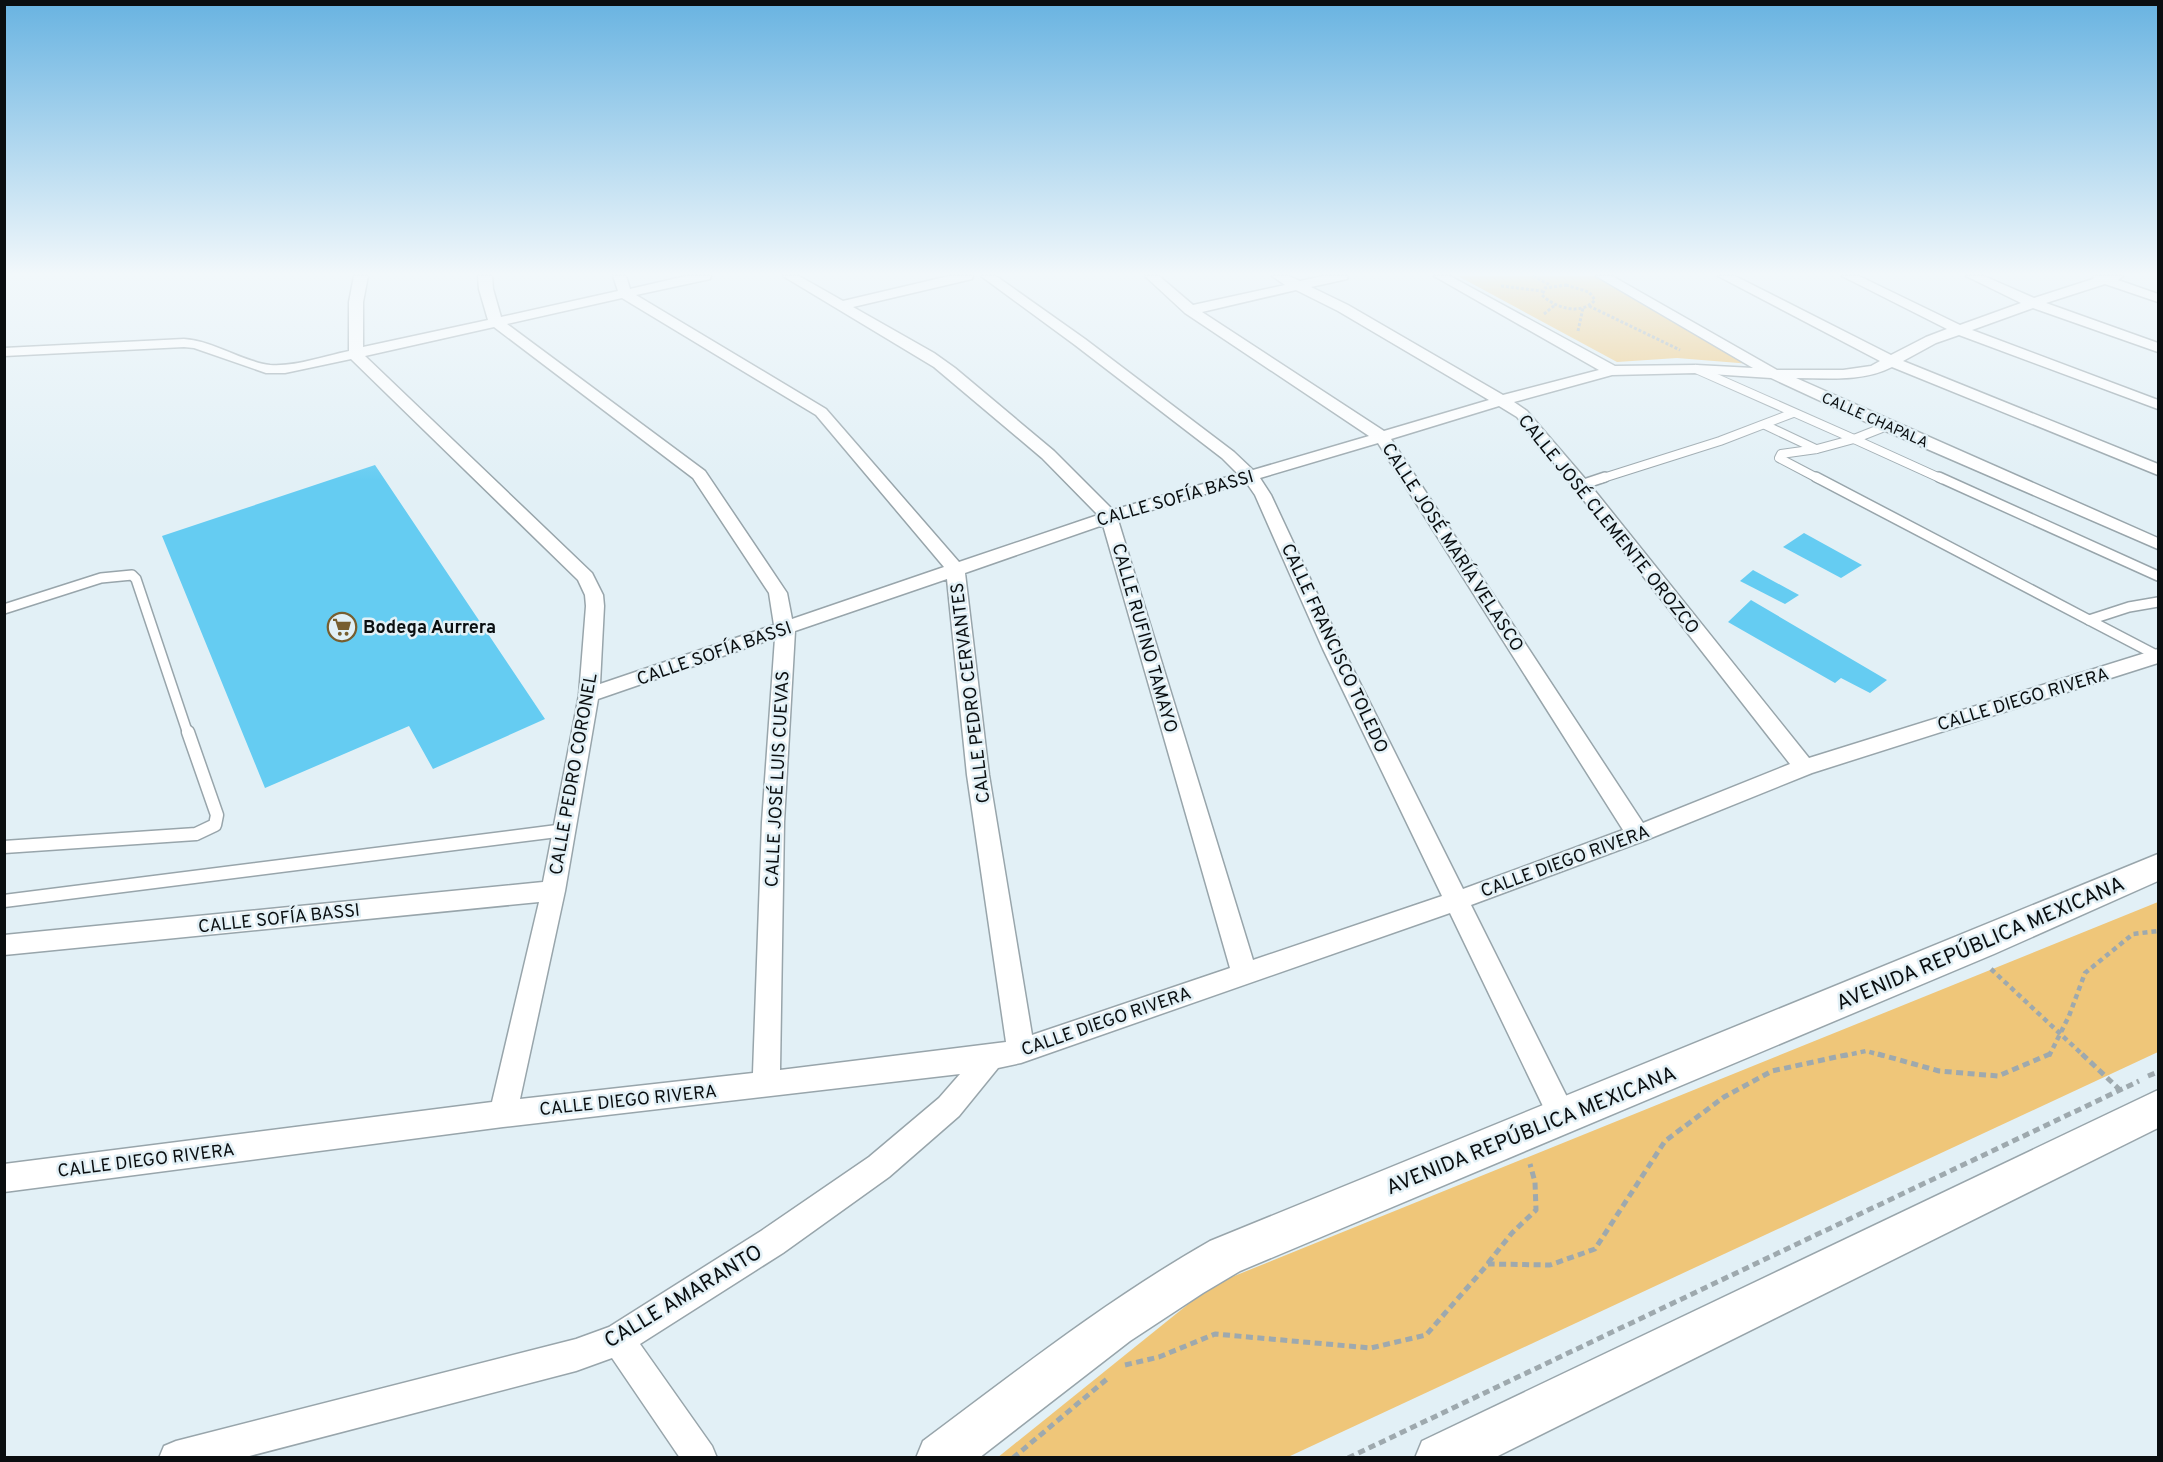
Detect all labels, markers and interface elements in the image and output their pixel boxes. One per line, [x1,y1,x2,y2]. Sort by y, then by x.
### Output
street label: CALLE CHAPALA [1818,389,1931,453]
street label: CALLE JOSÉ CLEMENTE OROZCO [1512,409,1705,639]
street label: CALLE JOSÉ MARÍA VELASCO [1376,438,1530,657]
street label: CALLE SOFÍA BASSI [1094,464,1257,533]
street label: CALLE FRANCISCO TOLEDO [1275,540,1392,757]
street label: CALLE RUFINO TAMAYO [1105,541,1182,736]
street label: CALLE PEDRO CERVANTES [947,581,996,804]
supermarket icon: Bodega Aurrera [326,611,358,643]
street label: CALLE SOFÍA BASSI [633,615,795,692]
place label: Bodega Aurrera [363,617,496,640]
street label: CALLE DIEGO RIVERA [1935,663,2112,737]
street label: CALLE JOSÉ LUIS CUEVAS [759,670,796,888]
street label: CALLE PEDRO CORONEL [545,671,604,877]
street label: CALLE DIEGO RIVERA [1478,821,1653,904]
street label: AVENIDA REPÚBLICA MEXICANA [1832,870,2129,1018]
street label: CALLE SOFÍA BASSI [197,898,361,939]
street label: CALLE DIEGO RIVERA [1018,983,1195,1062]
street label: AVENIDA REPÚBLICA MEXICANA [1382,1060,1681,1202]
street label: CALLE DIEGO RIVERA [538,1081,718,1122]
street label: CALLE DIEGO RIVERA [56,1139,236,1184]
street label: CALLE AMARANTO [600,1239,768,1355]

